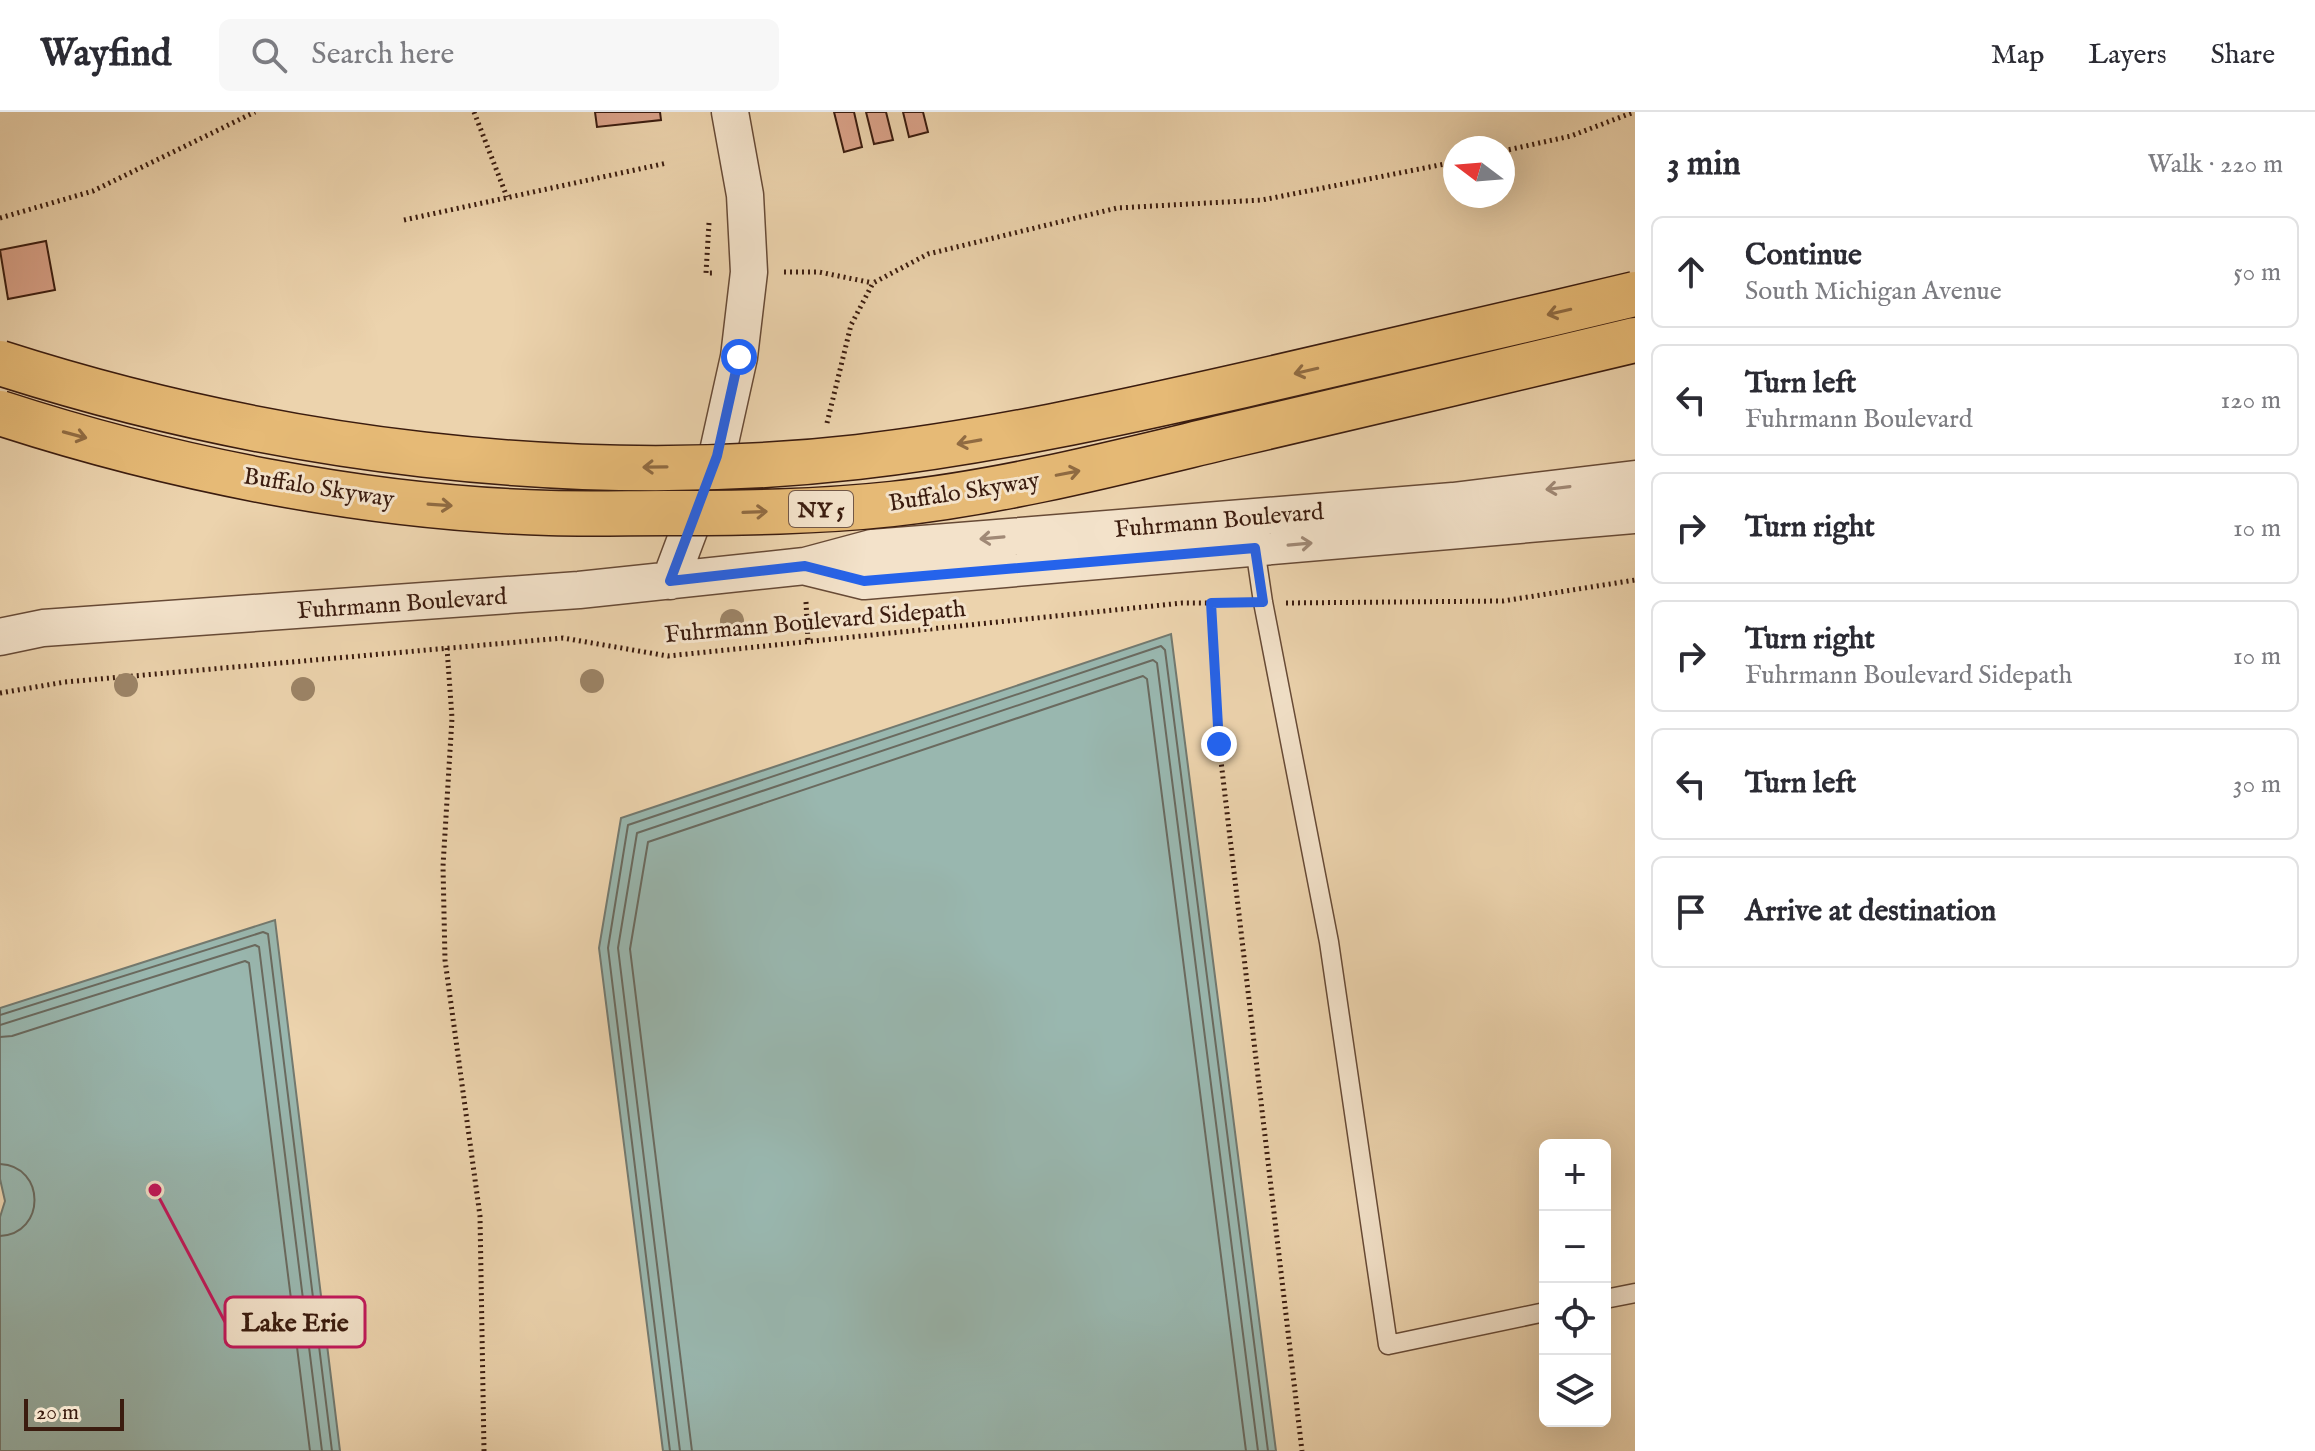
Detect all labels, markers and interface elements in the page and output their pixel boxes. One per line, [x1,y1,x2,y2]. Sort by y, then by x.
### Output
search box [219,19,779,91]
text: Wayfind [40,31,171,79]
icon: search [247,33,291,77]
text: Search here [311,36,454,74]
text: Map [1991,38,2044,73]
text: Layers [2088,38,2167,73]
text: Share [2211,38,2275,73]
north arrow [1443,136,1515,208]
text: 3 min [1667,143,1741,186]
text: Walk · 220 m [2148,148,2283,181]
text: Continue [1745,237,1862,275]
icon: ahead [1669,250,1713,294]
text: 50 m [2233,256,2281,289]
text: South Michigan Avenue [1745,275,2002,308]
one-way arrow [1547,305,1572,320]
route start [721,339,757,375]
one-way arrow [1293,364,1319,379]
text: Turn left [1745,365,1856,403]
icon: left [1669,378,1713,422]
text: 120 m [2221,384,2281,417]
text: Fuhrmann Boulevard [1745,403,1973,436]
one-way arrow [61,429,87,444]
one-way arrow [957,436,983,451]
one-way arrow [642,459,669,475]
street label: Buffalo Skyway [241,461,397,516]
street label: Buffalo Skyway [887,465,1042,520]
one-way arrow [1055,465,1081,480]
one-way arrow [1545,481,1571,496]
road number: NY 5 [789,491,853,527]
one-way arrow [426,497,453,512]
street label: Fuhrmann Boulevard [1113,497,1325,546]
one-way arrow [741,504,768,519]
icon: right [1669,506,1713,550]
text: Turn right [1745,509,1875,547]
text: 10 m [2233,512,2281,545]
one-way arrow [979,531,1006,546]
one-way arrow [1286,537,1313,552]
street label: Fuhrmann Boulevard [296,582,508,627]
street label: Fuhrmann Boulevard Sidepath [663,594,967,651]
text: Turn right [1745,621,1875,659]
icon: right [1669,634,1713,678]
text: 10 m [2233,640,2281,673]
text: Fuhrmann Boulevard Sidepath [1745,659,2072,692]
route end [1201,726,1237,762]
icon: left [1669,762,1713,806]
text: Turn left [1745,765,1856,803]
text: 30 m [2233,768,2281,801]
icon: arrive [1669,890,1713,934]
text: Arrive at destination [1745,893,1996,931]
map controls [1539,1139,1611,1427]
button: + [1539,1139,1611,1211]
button: − [1539,1211,1611,1283]
button: locate [1539,1283,1611,1355]
callout: Lake Erie [225,1297,365,1347]
text: Lake Erie [241,1307,349,1340]
button: layers [1539,1355,1611,1427]
scale bar [24,1395,124,1431]
text: 20 m [36,1399,79,1427]

